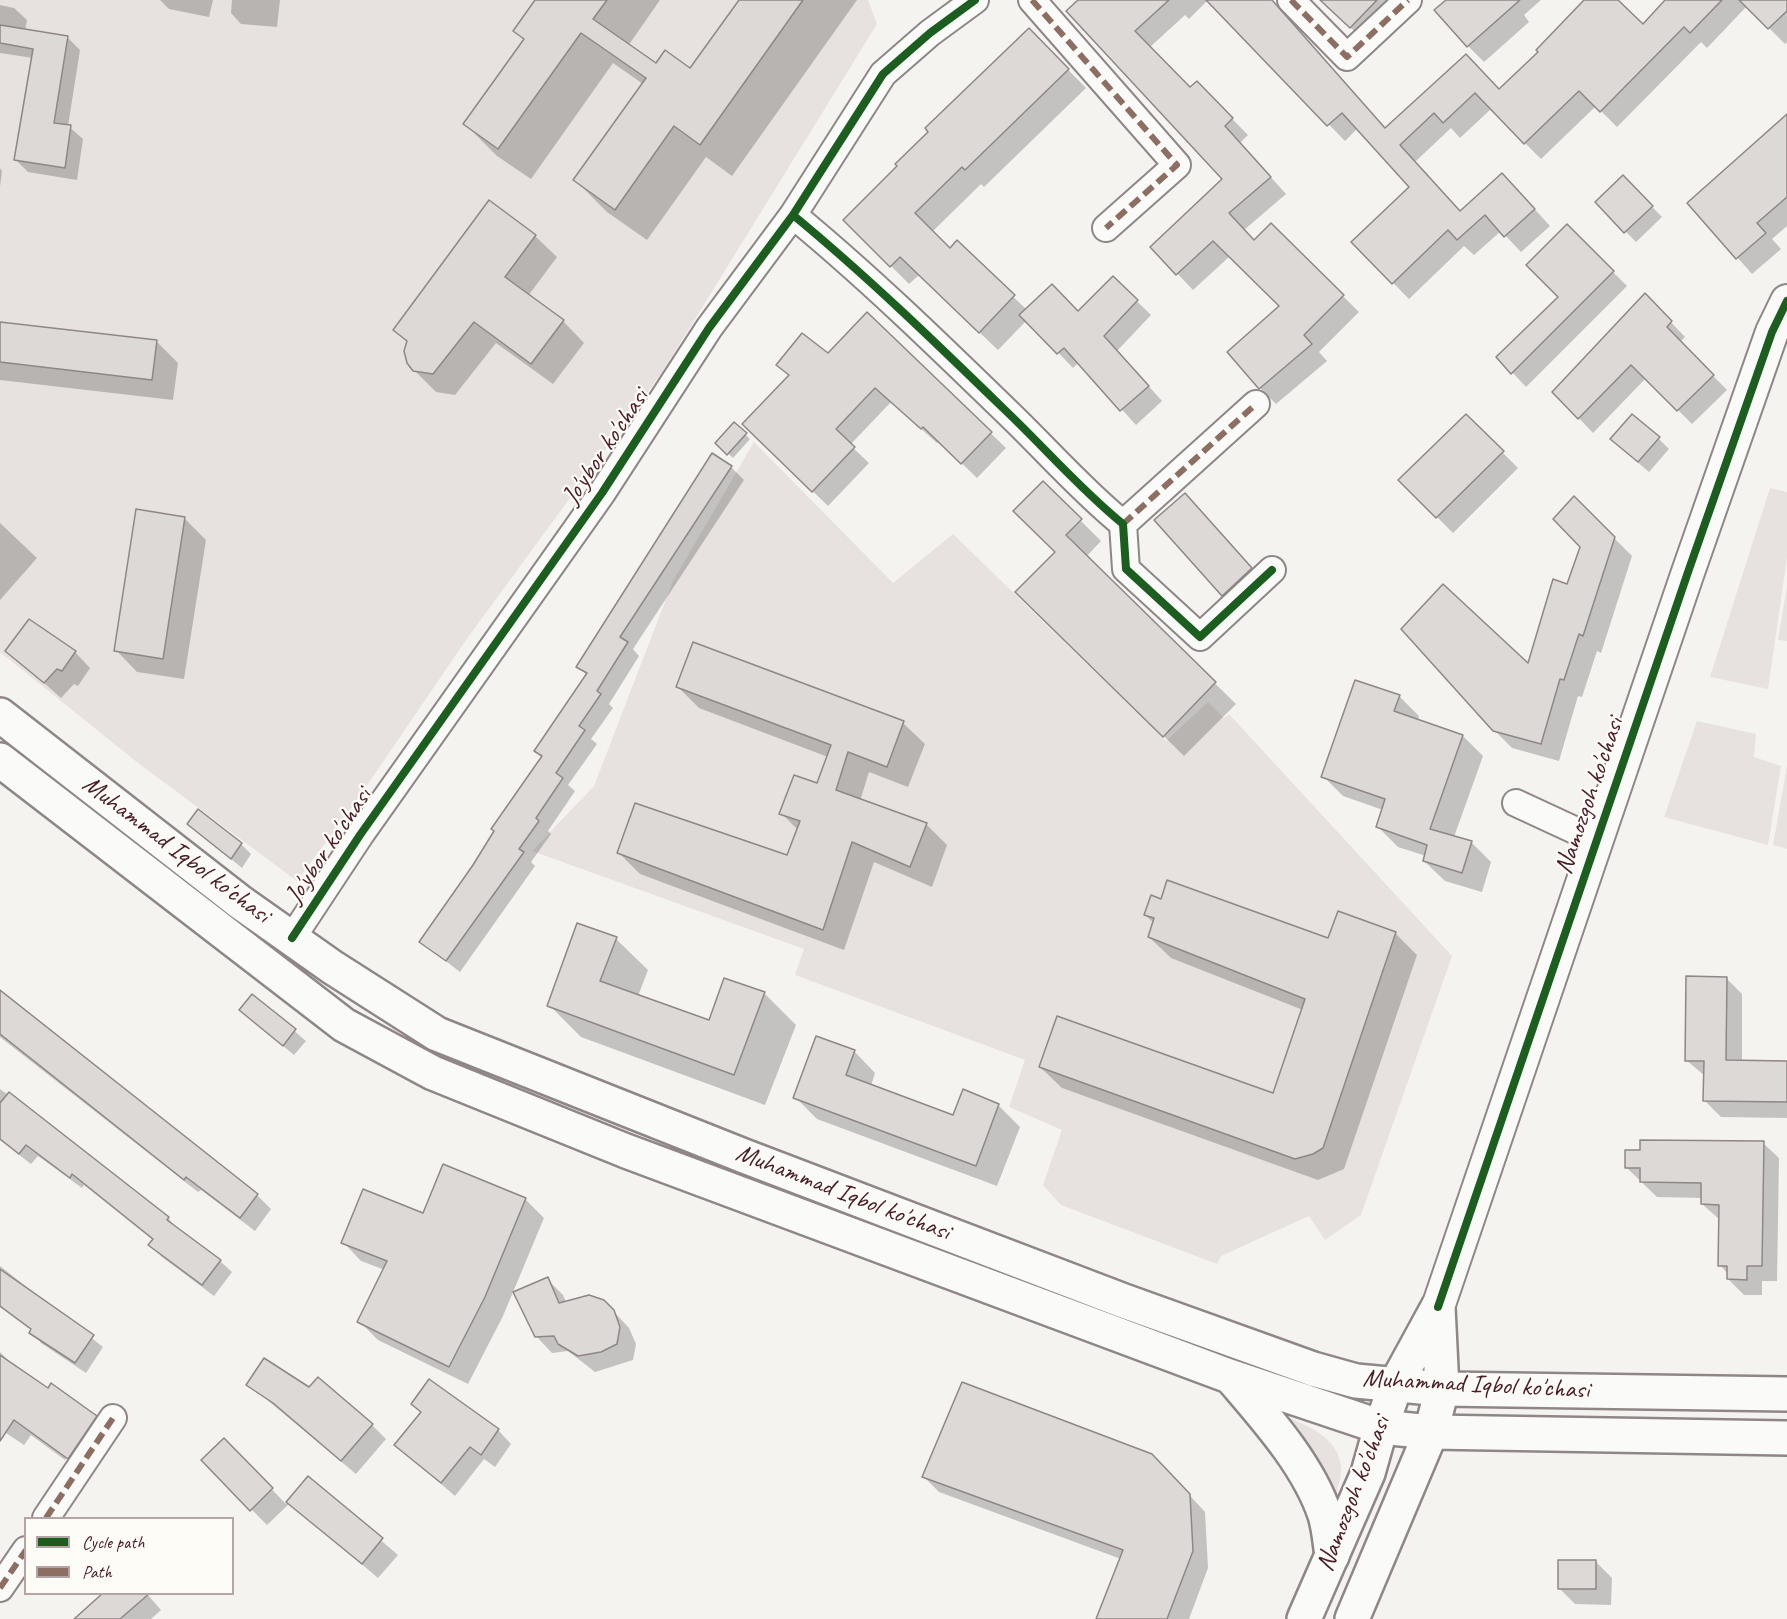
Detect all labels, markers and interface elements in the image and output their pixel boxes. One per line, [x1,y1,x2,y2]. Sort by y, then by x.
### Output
street label: Jo'ybor ko'chasi [556,383,656,511]
street label: Namozgoh ko'chasi [1549,714,1631,878]
street label: Muhammad Iqbol ko'chasi [76,769,276,931]
street label: Jo'ybor ko'chasi [279,782,379,910]
street label: Muhammad Iqbol ko'chasi [731,1138,955,1248]
street label: Muhammad Iqbol ko'chasi [1362,1363,1590,1407]
street label: Namozgoh ko'chasi [1310,1412,1398,1576]
legend [24,1517,234,1595]
text: Cycle path [82,1531,144,1553]
text: Path [82,1561,112,1583]

